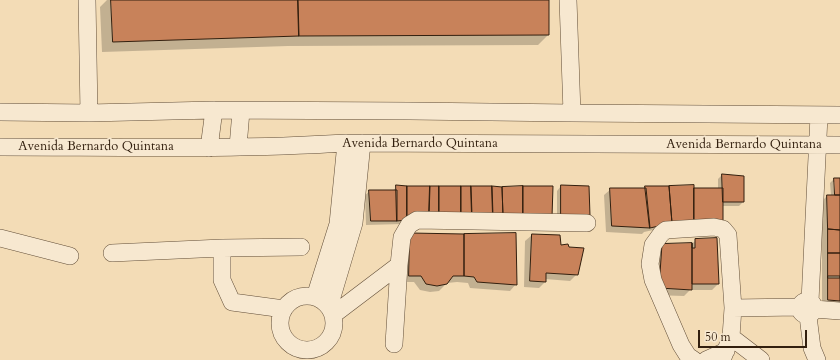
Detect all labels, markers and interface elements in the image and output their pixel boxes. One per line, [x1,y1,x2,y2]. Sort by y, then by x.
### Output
street label: Avenida Bernardo Quintana [342,136,498,152]
street label: Avenida Bernardo Quintana [666,137,822,153]
street label: Avenida Bernardo Quintana [18,139,174,155]
scale bar [700,322,809,348]
text: 50 m [705,329,731,345]

